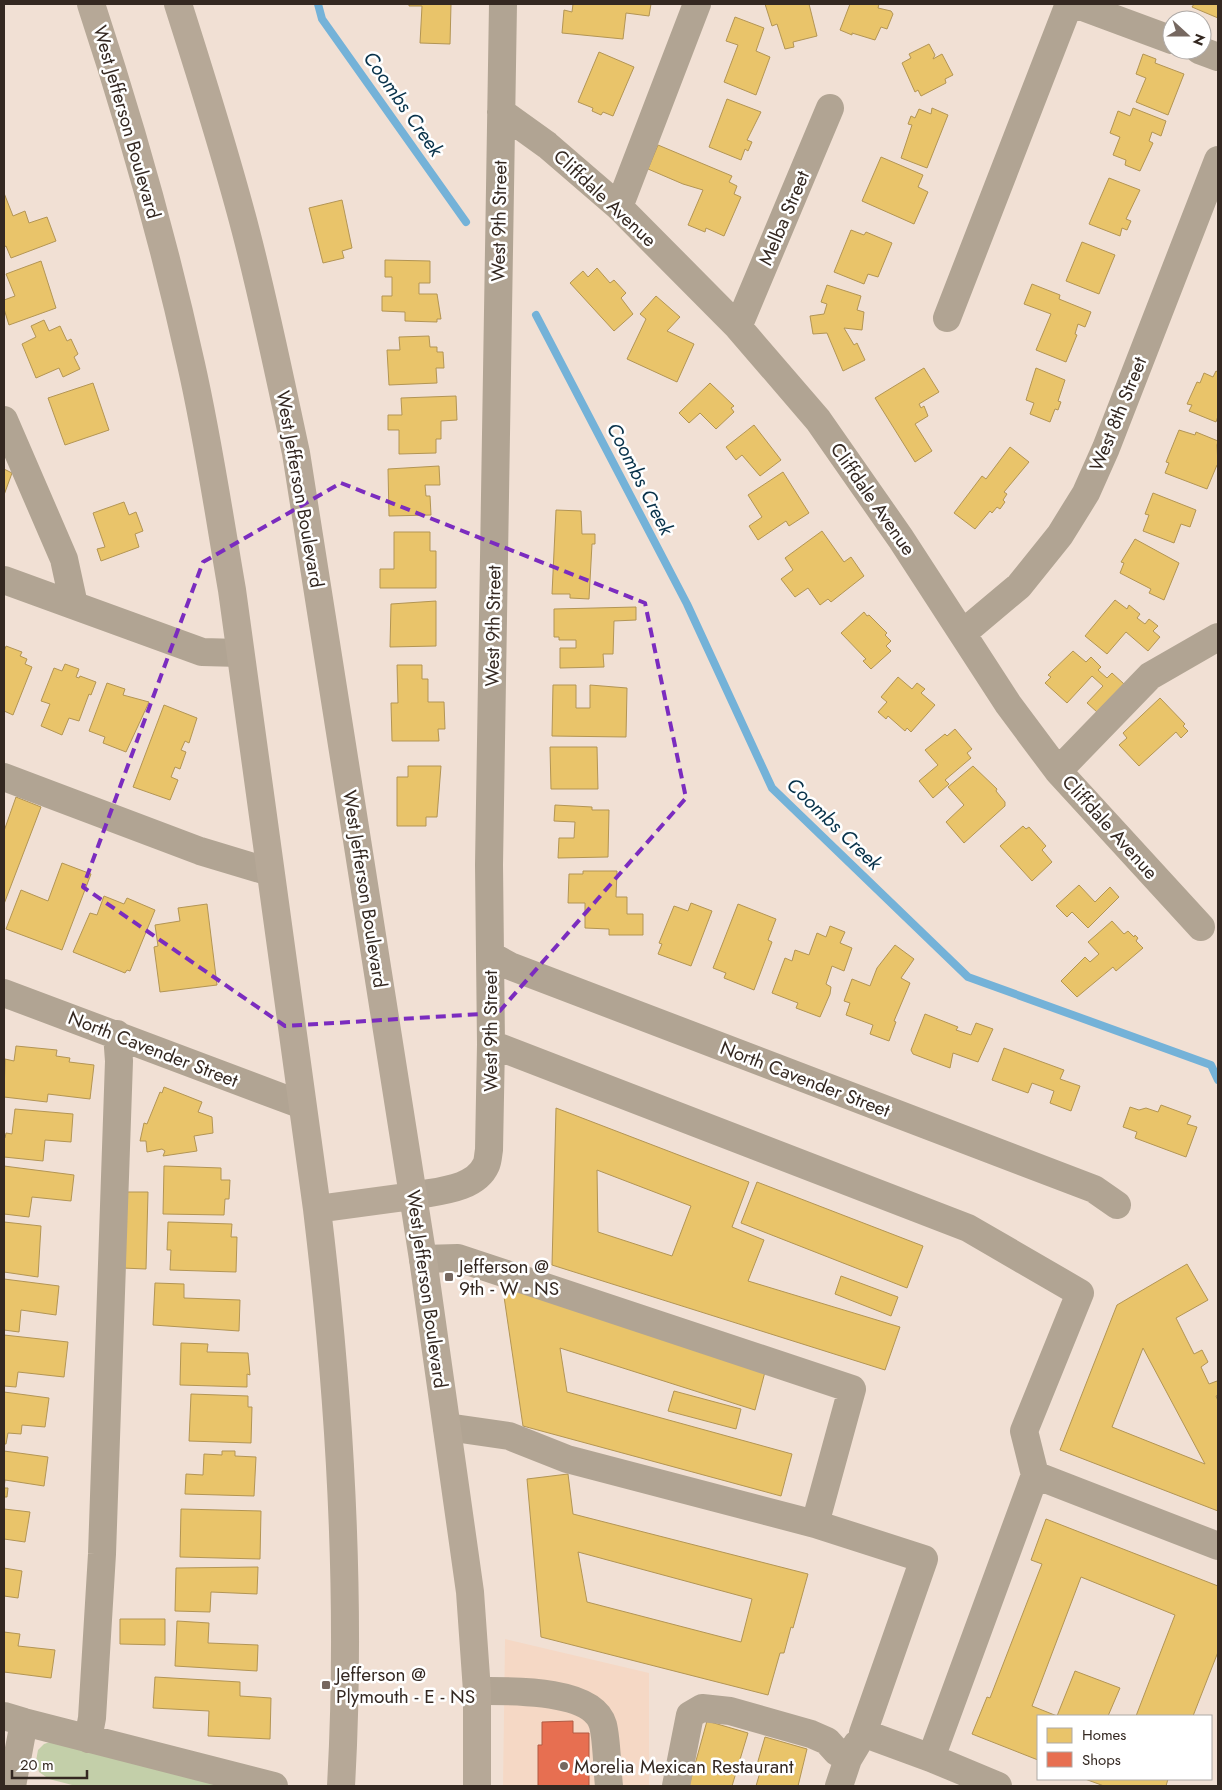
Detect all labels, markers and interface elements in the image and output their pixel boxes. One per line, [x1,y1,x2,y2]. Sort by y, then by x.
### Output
north arrow [1162,10,1212,60]
street label: West Jefferson Boulevard [86,22,168,222]
text: N [1188,31,1210,48]
water label: Coombs Creek [356,45,451,164]
street label: Cliffdale Avenue [547,143,663,253]
street label: West 9th Street [484,160,514,282]
street label: Melba Street [752,166,816,270]
street label: West 8th Street [1083,352,1153,475]
street label: West Jefferson Boulevard [269,388,331,590]
water label: Coombs Creek [599,418,681,542]
street label: Cliffdale Avenue [824,437,922,561]
street label: West 9th Street [478,565,508,687]
street label: Cliffdale Avenue [1056,769,1164,885]
water label: Coombs Creek [780,771,889,878]
street label: West Jefferson Boulevard [336,788,394,990]
street label: West 9th Street [477,970,504,1092]
street label: North Cavender Street [64,1004,242,1094]
street label: North Cavender Street [716,1034,894,1124]
street label: West Jefferson Boulevard [400,1188,454,1390]
place label: Jefferson @ 9th - W - NS [456,1253,559,1302]
marker: Jefferson @ 9th - W - NS [443,1271,455,1283]
place label: Jefferson @ Plymouth - E - NS [333,1661,475,1710]
marker: Jefferson @ Plymouth - E - NS [320,1679,332,1691]
legend [1037,1715,1212,1780]
text: Homes [1082,1724,1126,1746]
scale bar [12,1748,88,1780]
text: Shops [1082,1749,1121,1771]
place label: Morelia Mexican Restaurant [574,1753,794,1780]
text: 20 m [20,1754,54,1776]
marker: Morelia Mexican Restaurant [558,1760,570,1772]

